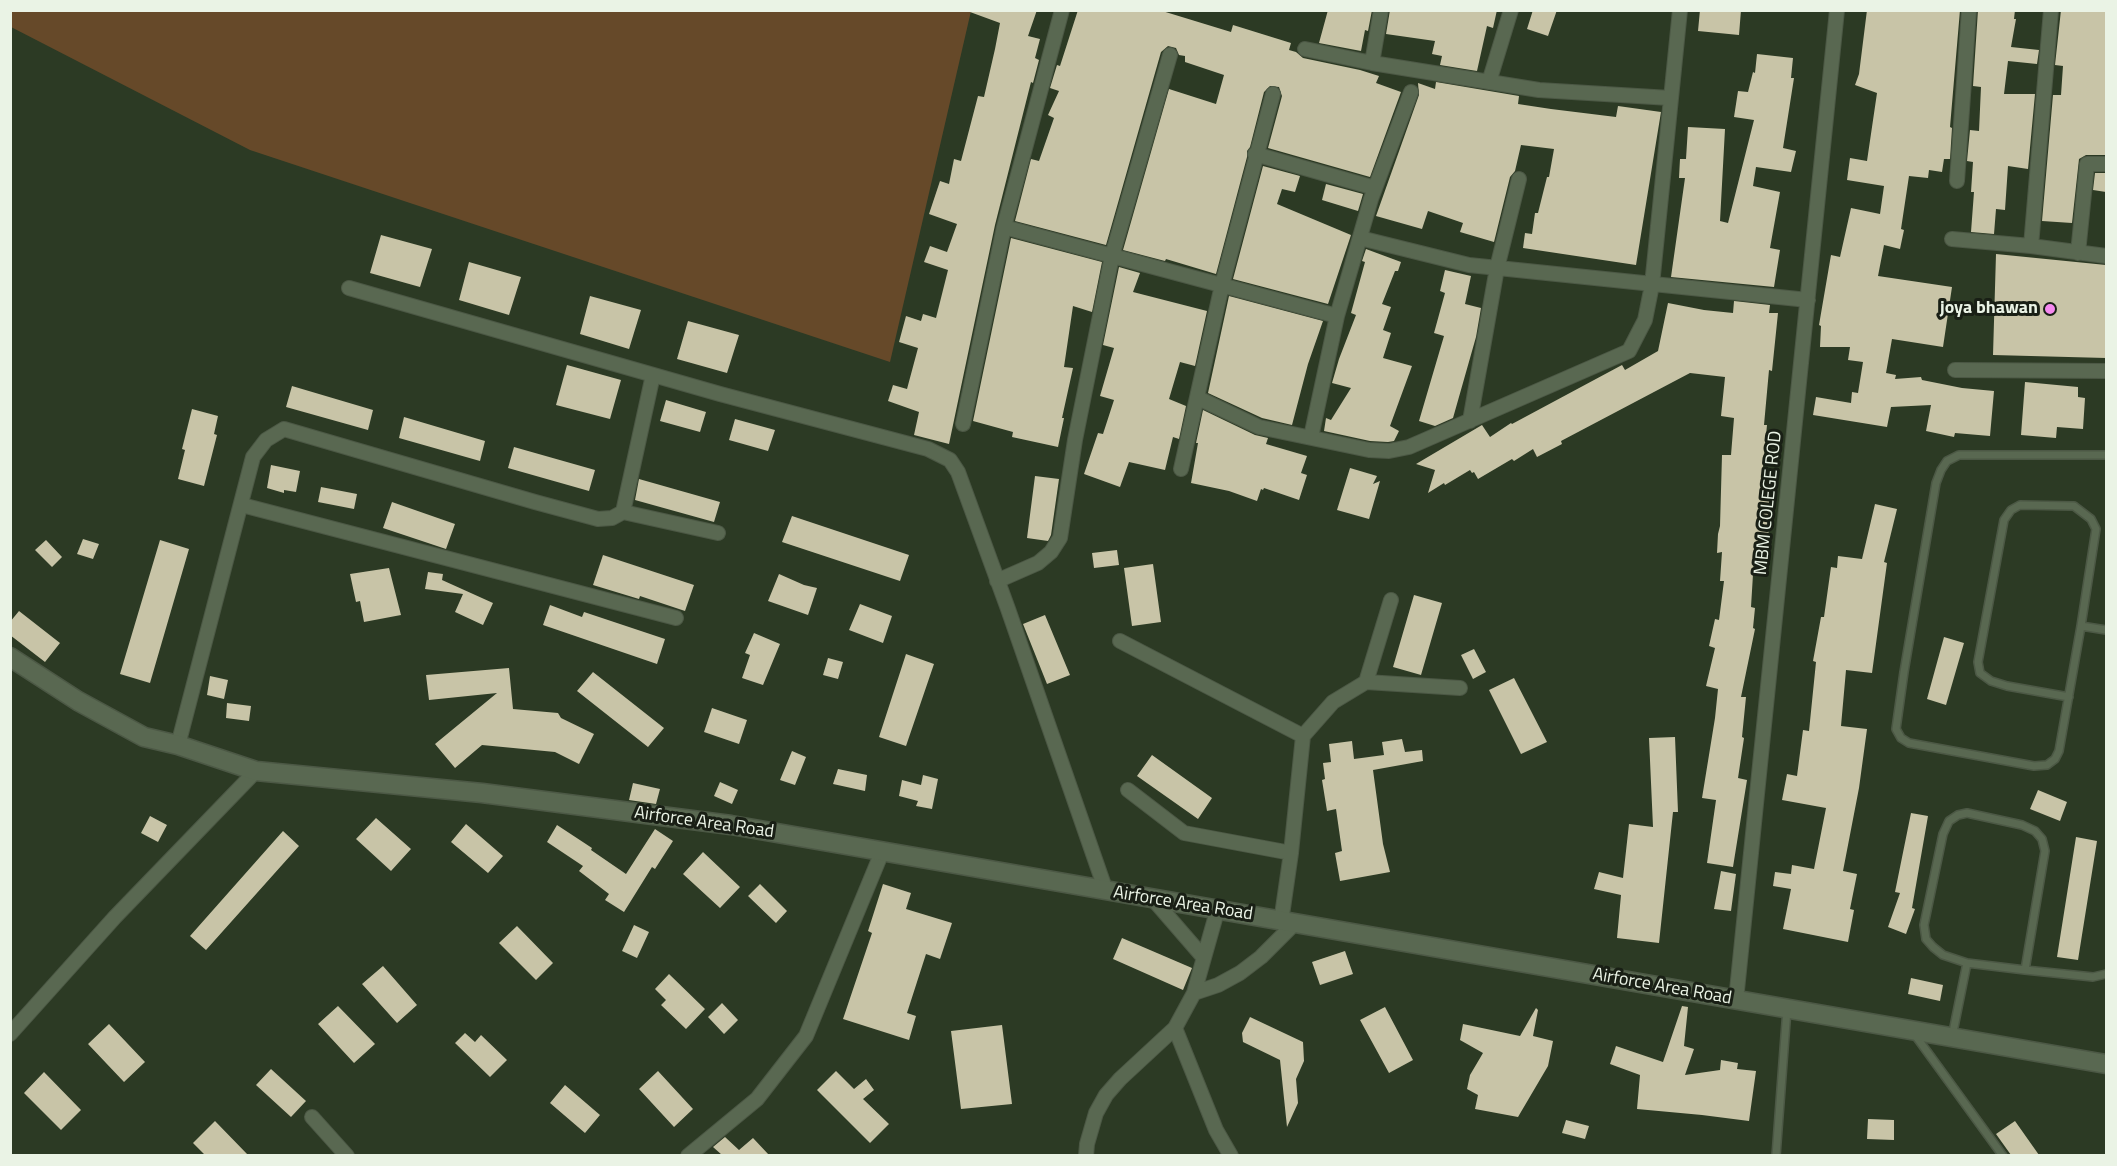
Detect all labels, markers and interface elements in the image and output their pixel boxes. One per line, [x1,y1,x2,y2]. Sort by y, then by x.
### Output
place label: joya bhawan [1940,298,2038,320]
marker: joya bhawan [2043,302,2057,316]
street label: MBM COLEGE ROD [1751,430,1787,576]
street label: Airforce Area Road [633,803,775,843]
street label: Airforce Area Road [1112,882,1254,926]
street label: Airforce Area Road [1591,964,1733,1010]

